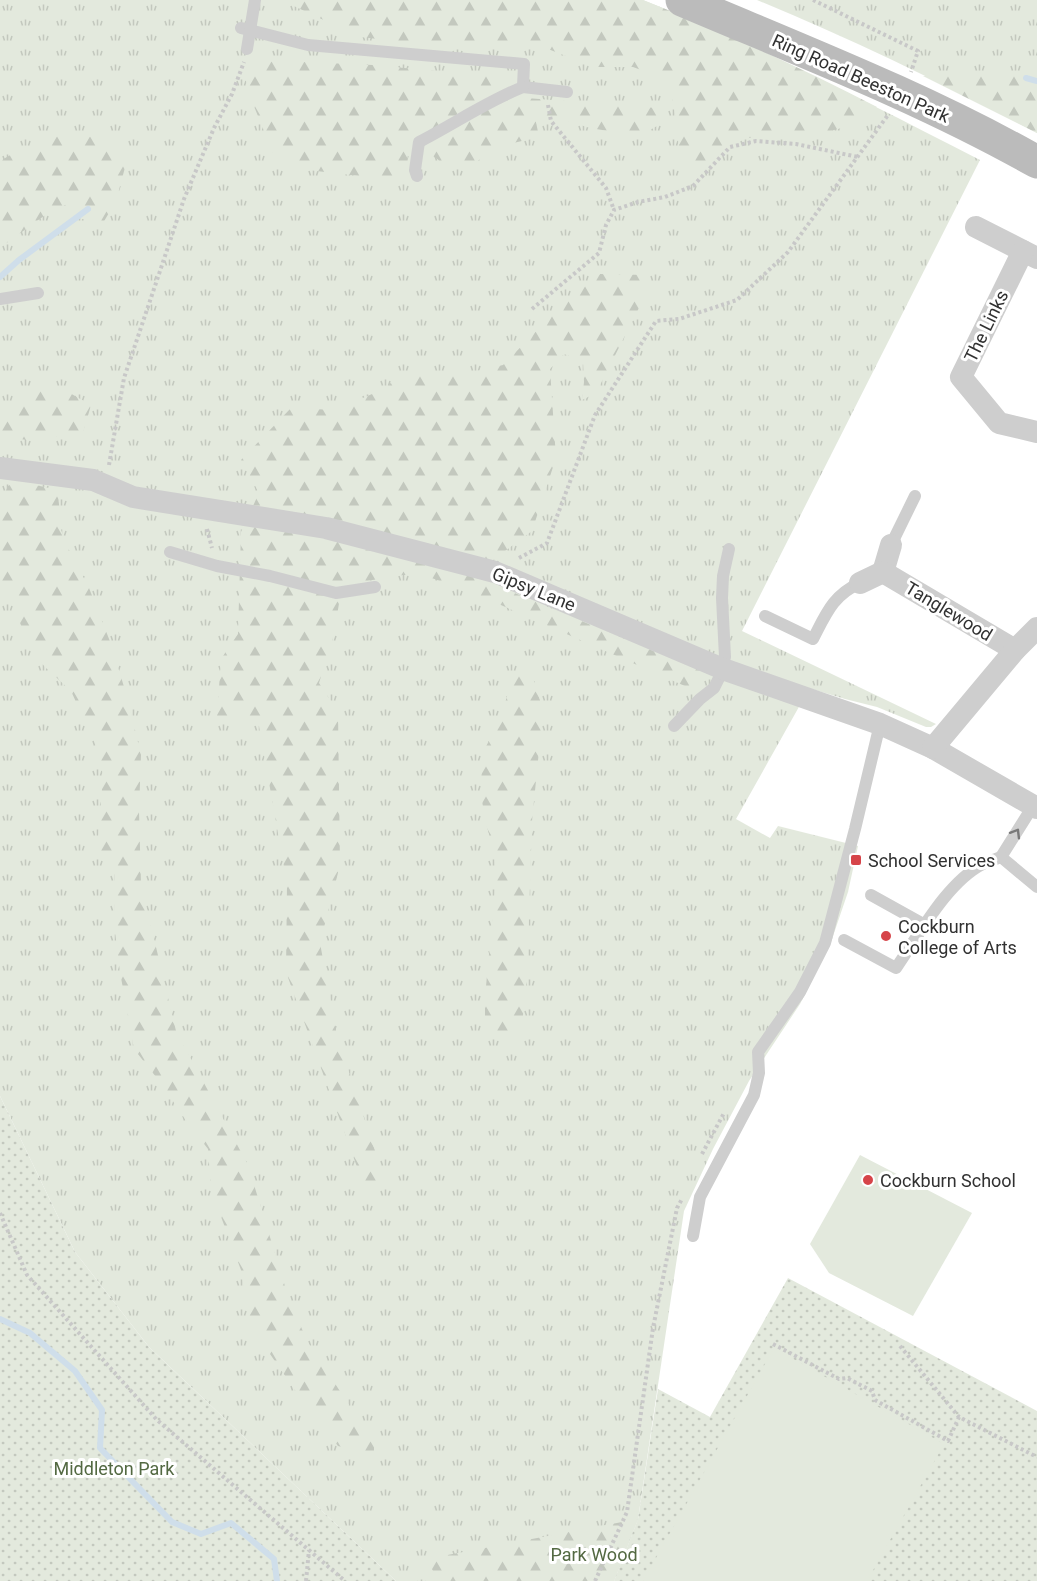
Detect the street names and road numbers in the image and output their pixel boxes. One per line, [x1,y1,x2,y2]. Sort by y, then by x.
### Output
street label: Ring Road Beeston Park [769,29,954,127]
street label: The Links [960,287,1012,365]
street label: Gipsy Lane [489,563,579,615]
street label: Tanglewood [902,577,996,645]

